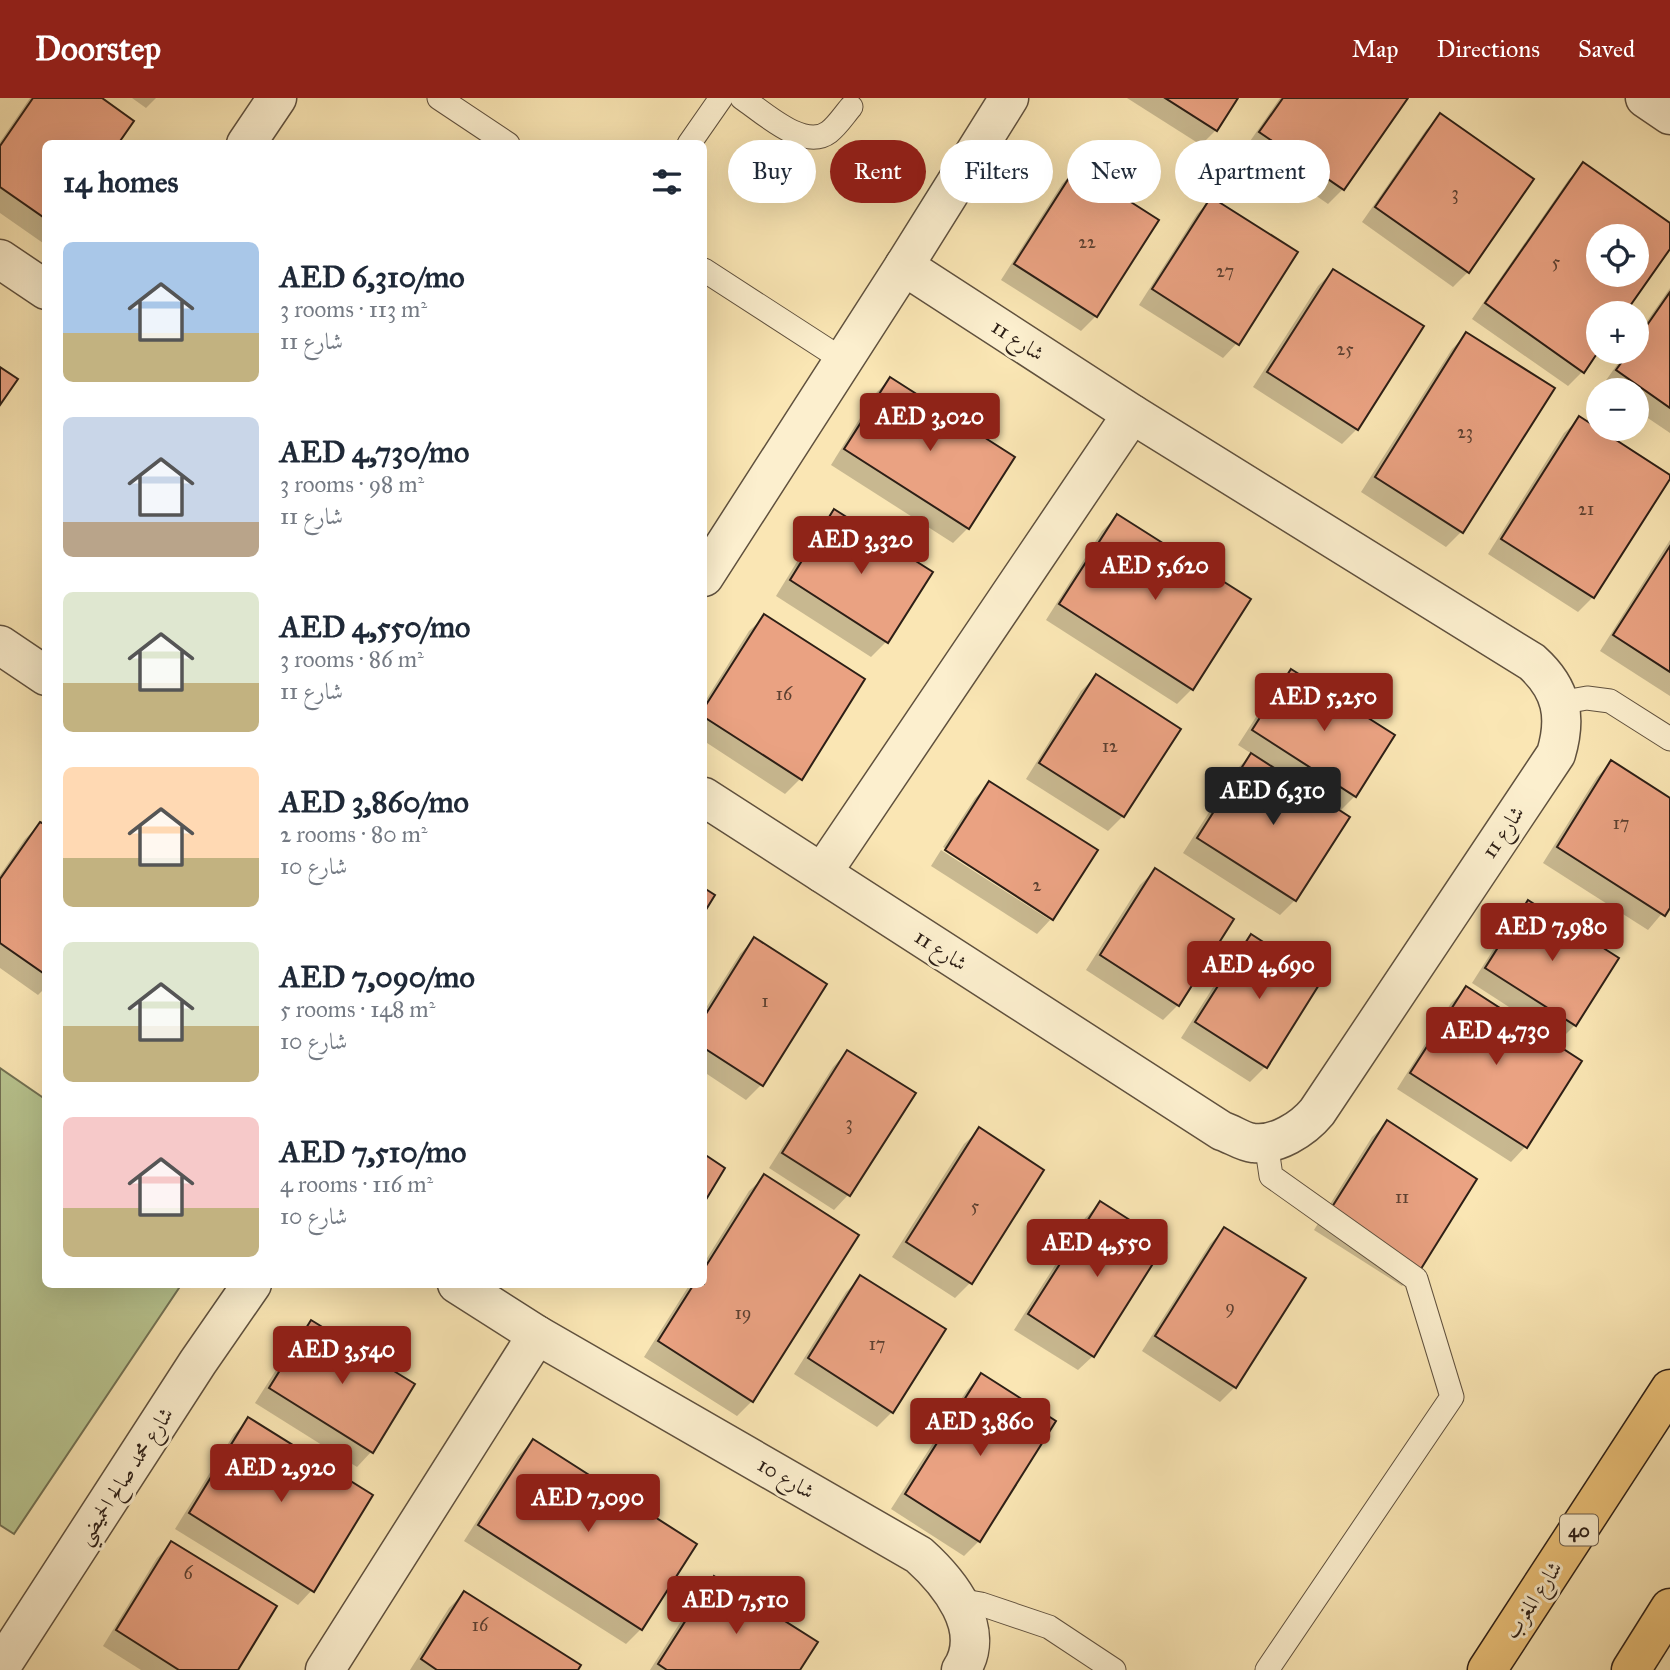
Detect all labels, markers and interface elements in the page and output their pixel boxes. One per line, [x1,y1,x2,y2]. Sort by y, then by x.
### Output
text: Doorstep [35,29,161,69]
text: Map [1352,34,1399,64]
text: Directions [1437,34,1540,64]
text: Saved [1578,34,1635,64]
chip: Buy [728,140,816,203]
chip: Rent [830,140,926,203]
chip: Filters [940,140,1053,203]
chip: New [1067,140,1161,203]
chip: Apartment [1175,140,1330,203]
icon: filters [648,163,686,201]
text: 14 homes [63,164,178,200]
house number: 3 [1451,182,1459,204]
map controls [1586,224,1649,441]
button: locate [1586,224,1649,287]
house number: 22 [1078,231,1096,253]
house number: 5 [1552,251,1561,273]
text: AED 6,310/mo [280,259,465,295]
house number: 27 [1216,260,1234,282]
icon: home [119,270,203,354]
text: 3 rooms · 113 m² [280,295,427,323]
button: + [1586,301,1649,364]
street label: شارع 11 [984,313,1049,371]
text: شارع 11 [280,327,343,355]
house number: 25 [1336,338,1354,360]
button: − [1586,378,1649,441]
pin: AED 3,020 [850,394,1010,453]
text: AED 3,020 [876,402,984,430]
house number: 23 [1457,421,1473,443]
text: AED 4,730/mo [280,434,469,470]
icon: home [119,445,203,529]
text: 3 rooms · 98 m² [280,470,424,498]
house number: 21 [1578,498,1594,520]
text: شارع 11 [280,502,343,530]
pin: AED 3,320 [781,517,941,576]
text: AED 3,320 [809,525,913,553]
pin: AED 5,620 [1075,542,1235,602]
text: AED 5,620 [1101,551,1209,579]
text: AED 4,550/mo [280,609,470,645]
icon: home [119,620,203,704]
text: 3 rooms · 86 m² [280,645,424,673]
pin: AED 5,250 [1244,674,1404,733]
text: شارع 11 [280,677,343,705]
text: AED 5,250 [1271,682,1377,710]
house number: 16 [776,683,793,705]
house number: 12 [1102,735,1118,757]
pin: AED 6,310 [1193,768,1353,827]
text: AED 6,310 [1221,776,1325,804]
text: AED 3,860/mo [280,784,469,820]
icon: home [119,795,203,879]
street label: شارع 11 [1476,801,1534,866]
house number: 17 [1613,812,1629,834]
text: 2 rooms · 80 m² [280,820,427,848]
text: شارع 10 [280,852,347,880]
house number: 2 [1033,874,1042,896]
pin: AED 7,980 [1472,904,1632,963]
text: AED 7,980 [1497,912,1607,940]
street label: شارع 11 [907,923,972,981]
pin: AED 4,690 [1179,942,1339,1001]
text: AED 4,690 [1203,950,1315,978]
text: AED 7,090/mo [280,959,475,995]
icon: home [119,970,203,1054]
house number: 1 [761,990,769,1012]
text: 5 rooms · 148 m² [280,995,435,1023]
pin: AED 4,730 [1416,1007,1576,1067]
text: AED 4,730 [1442,1016,1550,1044]
text: شارع 10 [280,1027,347,1055]
house number: 3 [845,1112,853,1134]
text: AED 7,510/mo [280,1134,466,1170]
icon: home [119,1145,203,1229]
text: 4 rooms · 116 m² [280,1170,433,1198]
house number: 11 [1395,1186,1409,1208]
house number: 5 [971,1195,980,1217]
text: شارع 10 [280,1202,347,1230]
pin: AED 4,550 [1017,1220,1177,1279]
text: AED 4,550 [1043,1228,1151,1256]
house number: 9 [1225,1296,1235,1318]
house number: 19 [735,1302,751,1324]
pin: AED 3,540 [262,1326,422,1386]
house number: 17 [869,1333,885,1355]
text: AED 3,540 [289,1335,395,1363]
pin: AED 3,860 [900,1398,1060,1458]
street label: شارع محمد صالح الحميضي [71,1402,185,1553]
text: AED 3,860 [926,1407,1034,1435]
pin: AED 2,920 [201,1444,361,1504]
street label: شارع 10 [750,1451,819,1509]
text: AED 2,920 [226,1453,336,1481]
pin: AED 7,090 [508,1474,668,1534]
text: AED 7,090 [532,1483,644,1511]
road number: 40 [1560,1514,1598,1546]
street label: شارع المغرب [1498,1556,1572,1646]
house number: 6 [183,1562,193,1584]
pin: AED 7,510 [656,1576,816,1636]
text: AED 7,510 [683,1585,789,1613]
house number: 16 [472,1614,489,1636]

